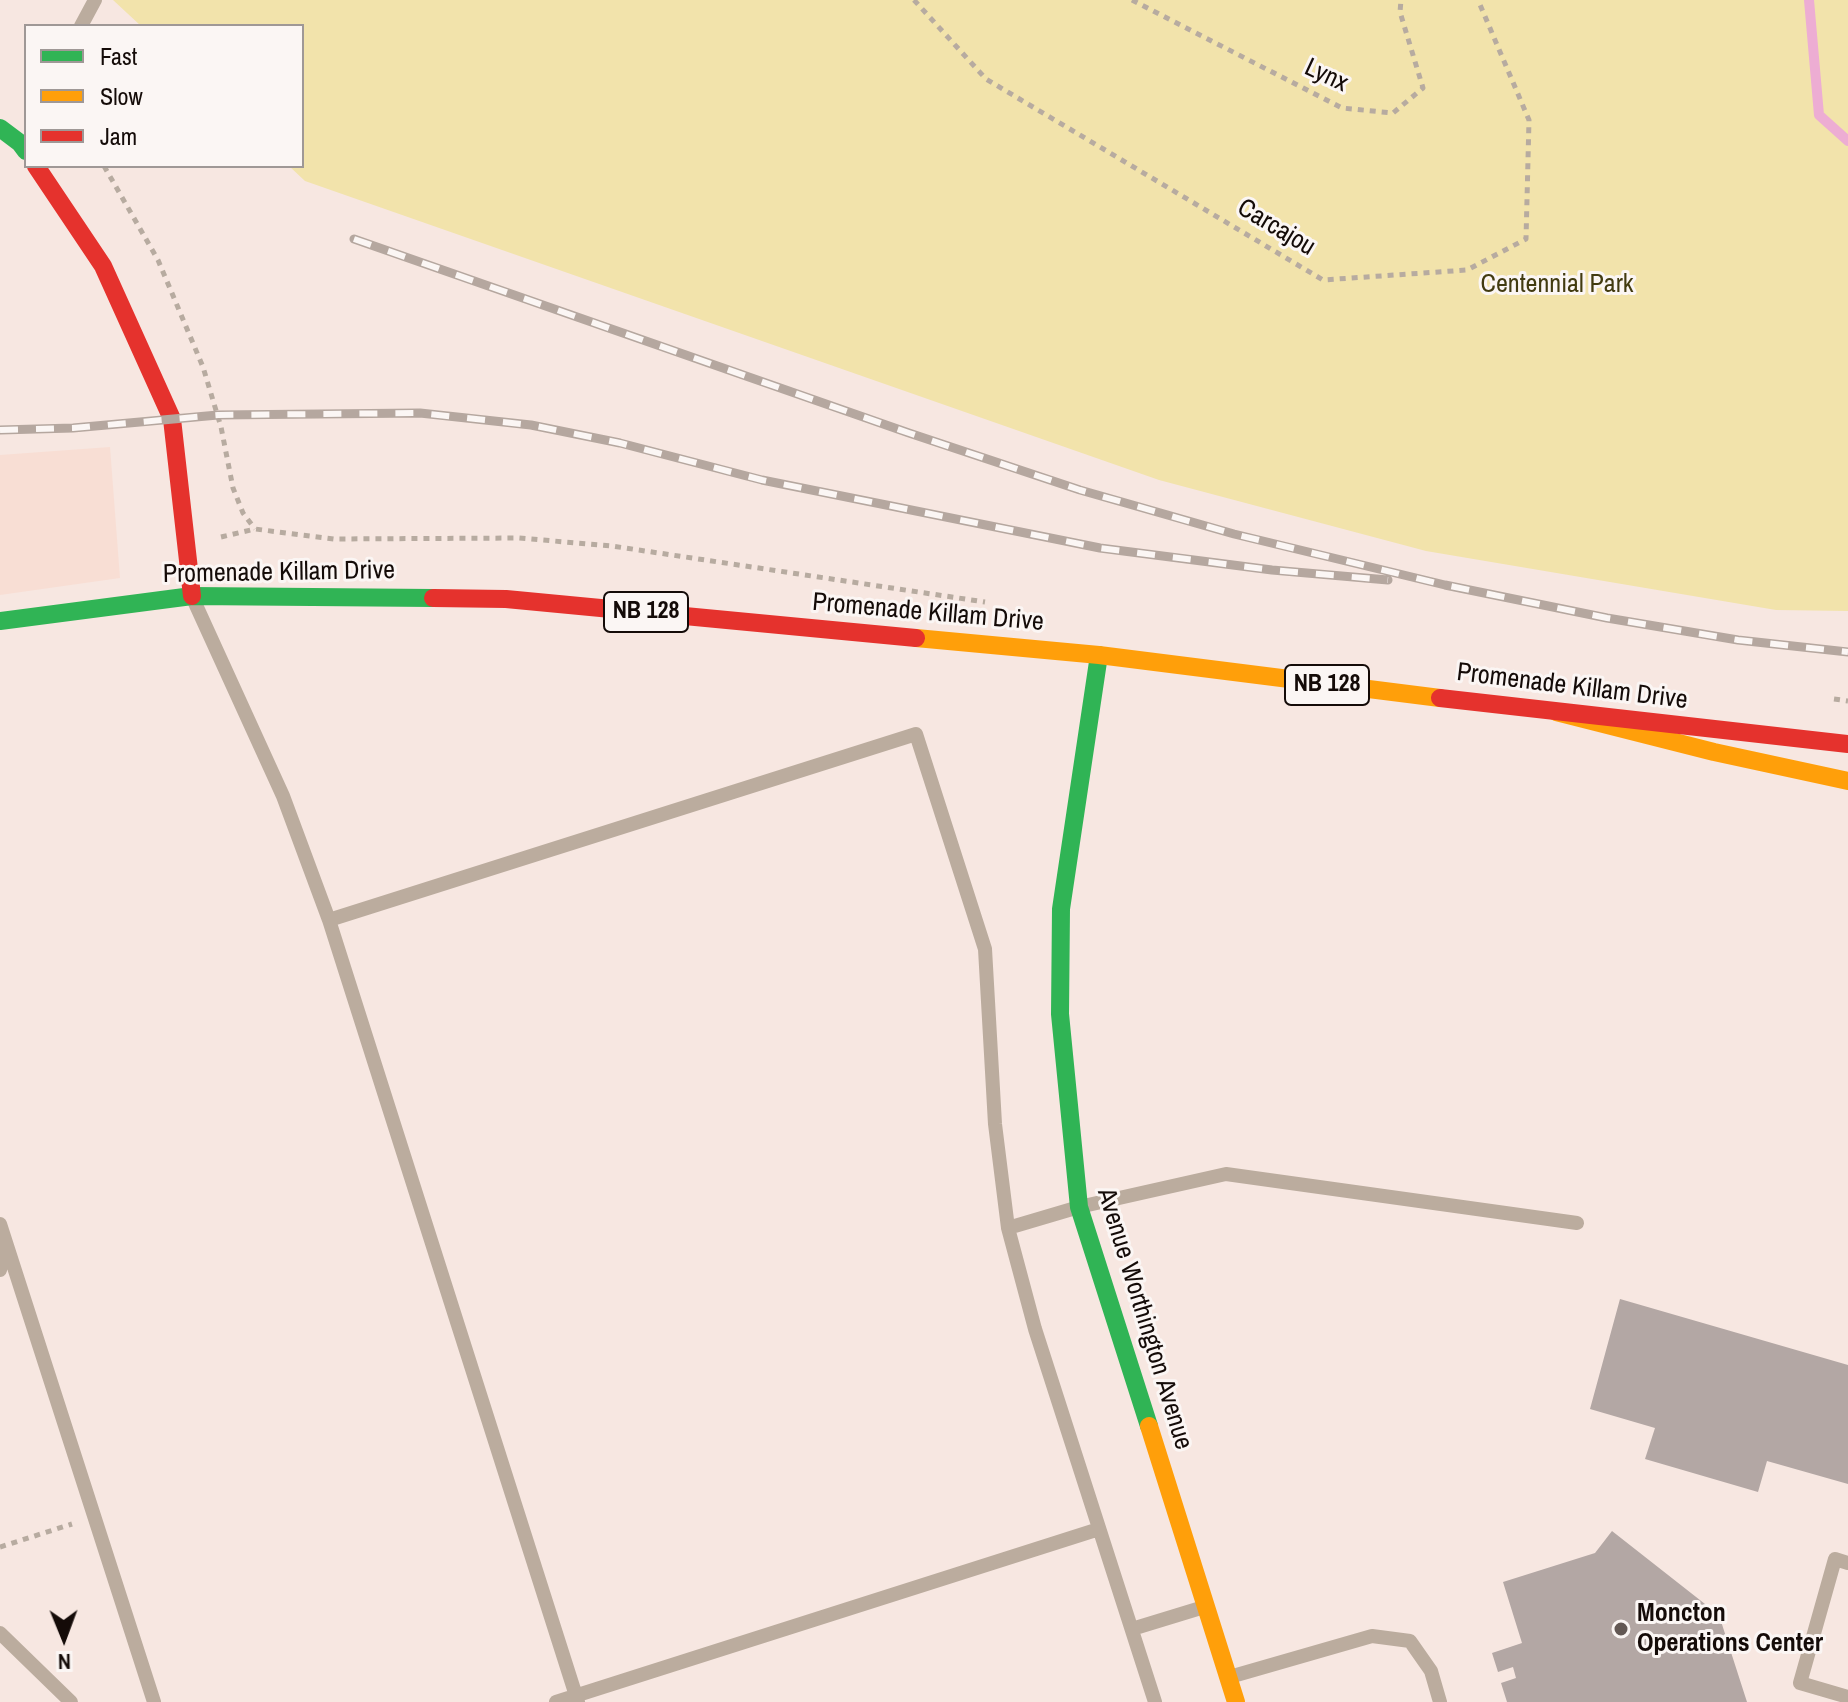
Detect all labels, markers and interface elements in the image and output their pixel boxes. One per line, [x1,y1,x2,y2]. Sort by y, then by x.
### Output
legend [24,24,304,168]
text: Fast [100,40,137,72]
street label: Lynx [1299,53,1353,99]
text: Slow [100,80,143,112]
text: Jam [100,120,137,152]
street label: Carcajou [1231,193,1321,263]
park label: Centennial Park [1481,269,1633,301]
street label: Promenade Killam Drive [163,555,395,591]
street label: Promenade Killam Drive [811,587,1045,639]
road number: NB 128 [604,592,688,632]
street label: Promenade Killam Drive [1455,657,1689,717]
road number: NB 128 [1285,665,1369,705]
street label: Avenue Worthington Avenue [1089,1185,1199,1453]
north arrow [24,1598,104,1678]
place label: Moncton Operations Center [1637,1598,1823,1660]
marker: Moncton Operations Center [1612,1620,1630,1638]
text: N [58,1647,71,1677]

